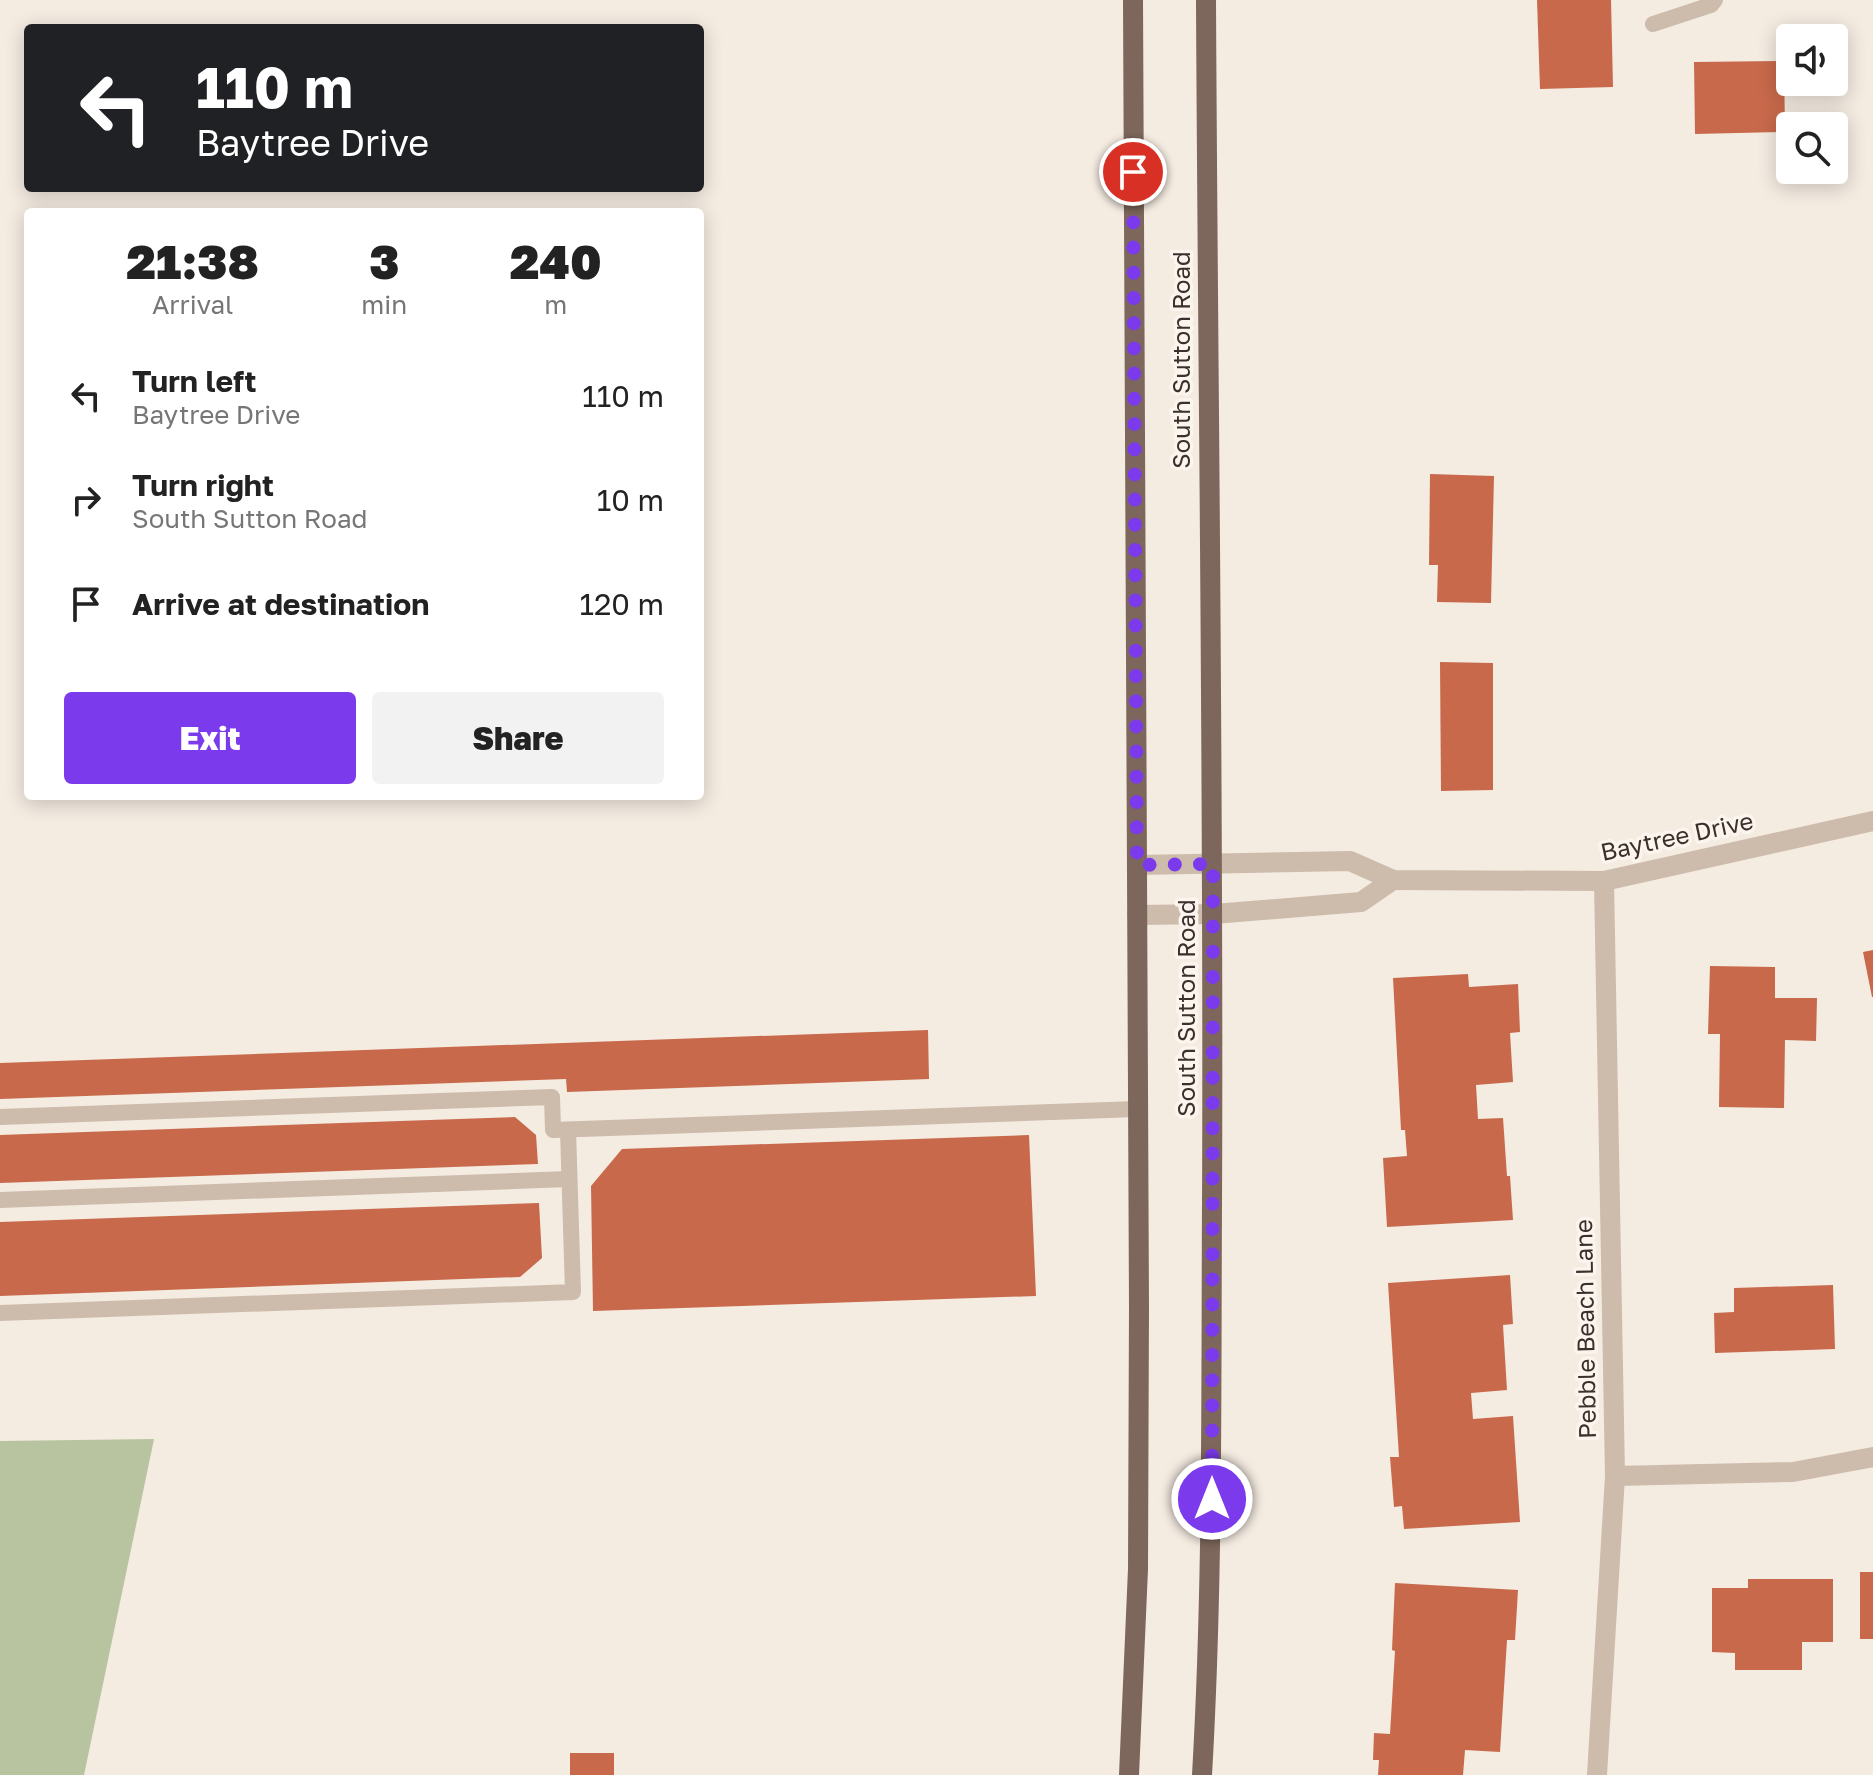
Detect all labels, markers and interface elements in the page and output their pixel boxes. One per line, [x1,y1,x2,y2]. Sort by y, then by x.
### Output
map controls [1776,24,1848,184]
button: sound [1776,24,1848,96]
text: 110 m [196,53,353,120]
icon: left [64,56,168,160]
button: search [1776,112,1848,184]
text: Baytree Drive [196,121,429,164]
pin [1099,138,1167,206]
icon: arrive [1111,150,1155,194]
text: 21:38 [126,232,259,290]
text: 3 [369,232,399,290]
text: 240 [510,232,602,290]
street label: South Sutton Road [1166,251,1195,469]
text: Arrival [152,289,233,320]
text: min [361,289,407,320]
text: m [544,289,567,320]
text: Turn left [132,363,257,399]
icon: left [64,374,108,418]
text: 110 m [582,378,664,414]
text: Baytree Drive [132,399,300,430]
text: Turn right [132,467,274,503]
icon: right [64,478,108,522]
text: 10 m [597,482,664,518]
text: South Sutton Road [132,503,368,534]
icon: arrive [64,582,108,626]
text: Arrive at destination [132,586,429,622]
text: 120 m [579,586,664,622]
button: Exit [64,692,356,784]
button: Share [372,692,664,784]
street label: Baytree Drive [1598,805,1756,866]
street label: South Sutton Road [1171,899,1200,1117]
street label: Pebble Beach Lane [1568,1219,1601,1439]
position arrow [1170,1457,1254,1541]

